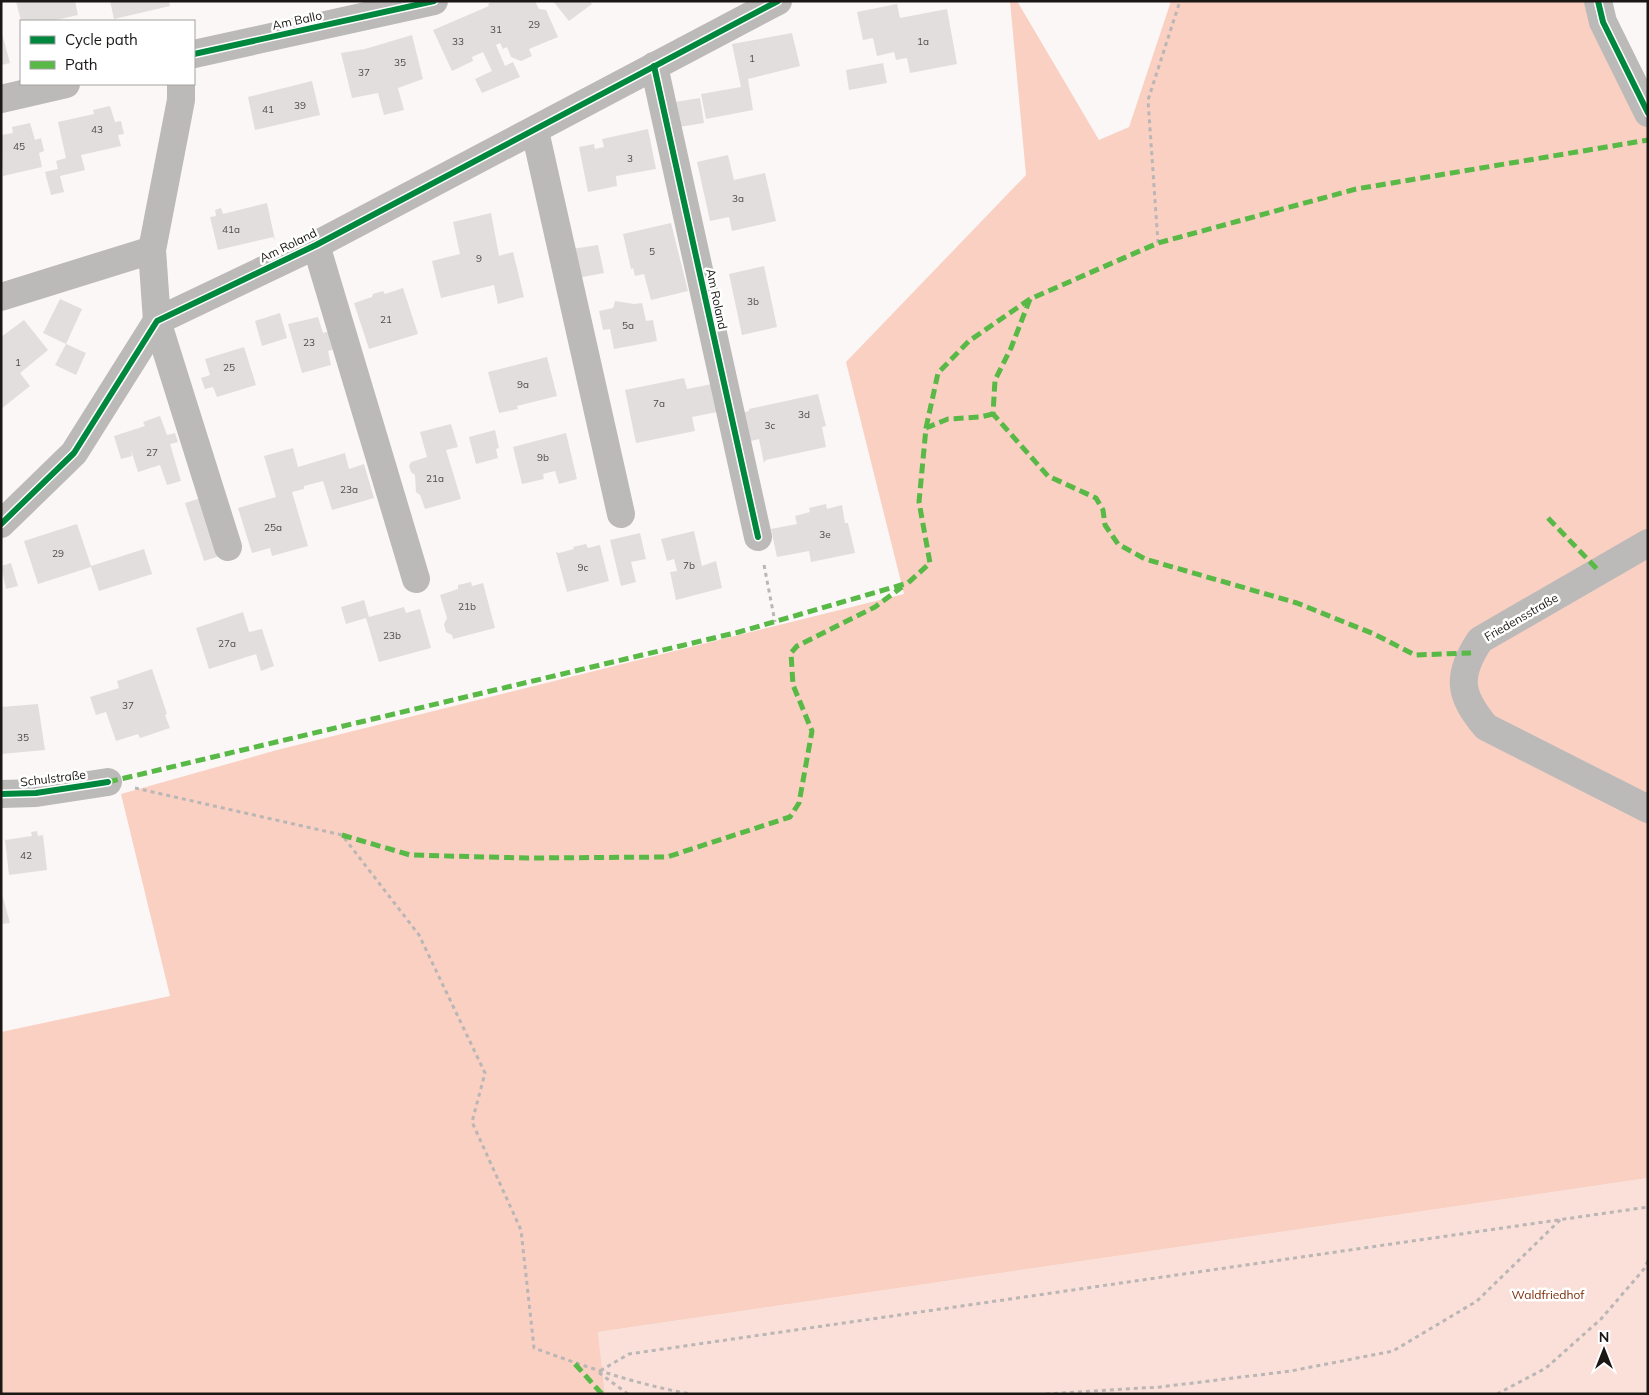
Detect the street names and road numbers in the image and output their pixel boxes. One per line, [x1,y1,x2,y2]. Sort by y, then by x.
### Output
street label: Am Ballo [271,7,323,33]
street label: Am Roland [257,225,319,265]
street label: Am Roland [703,267,731,331]
street label: Friedensstraße [1481,590,1561,644]
street label: Schulstraße [19,767,87,789]

